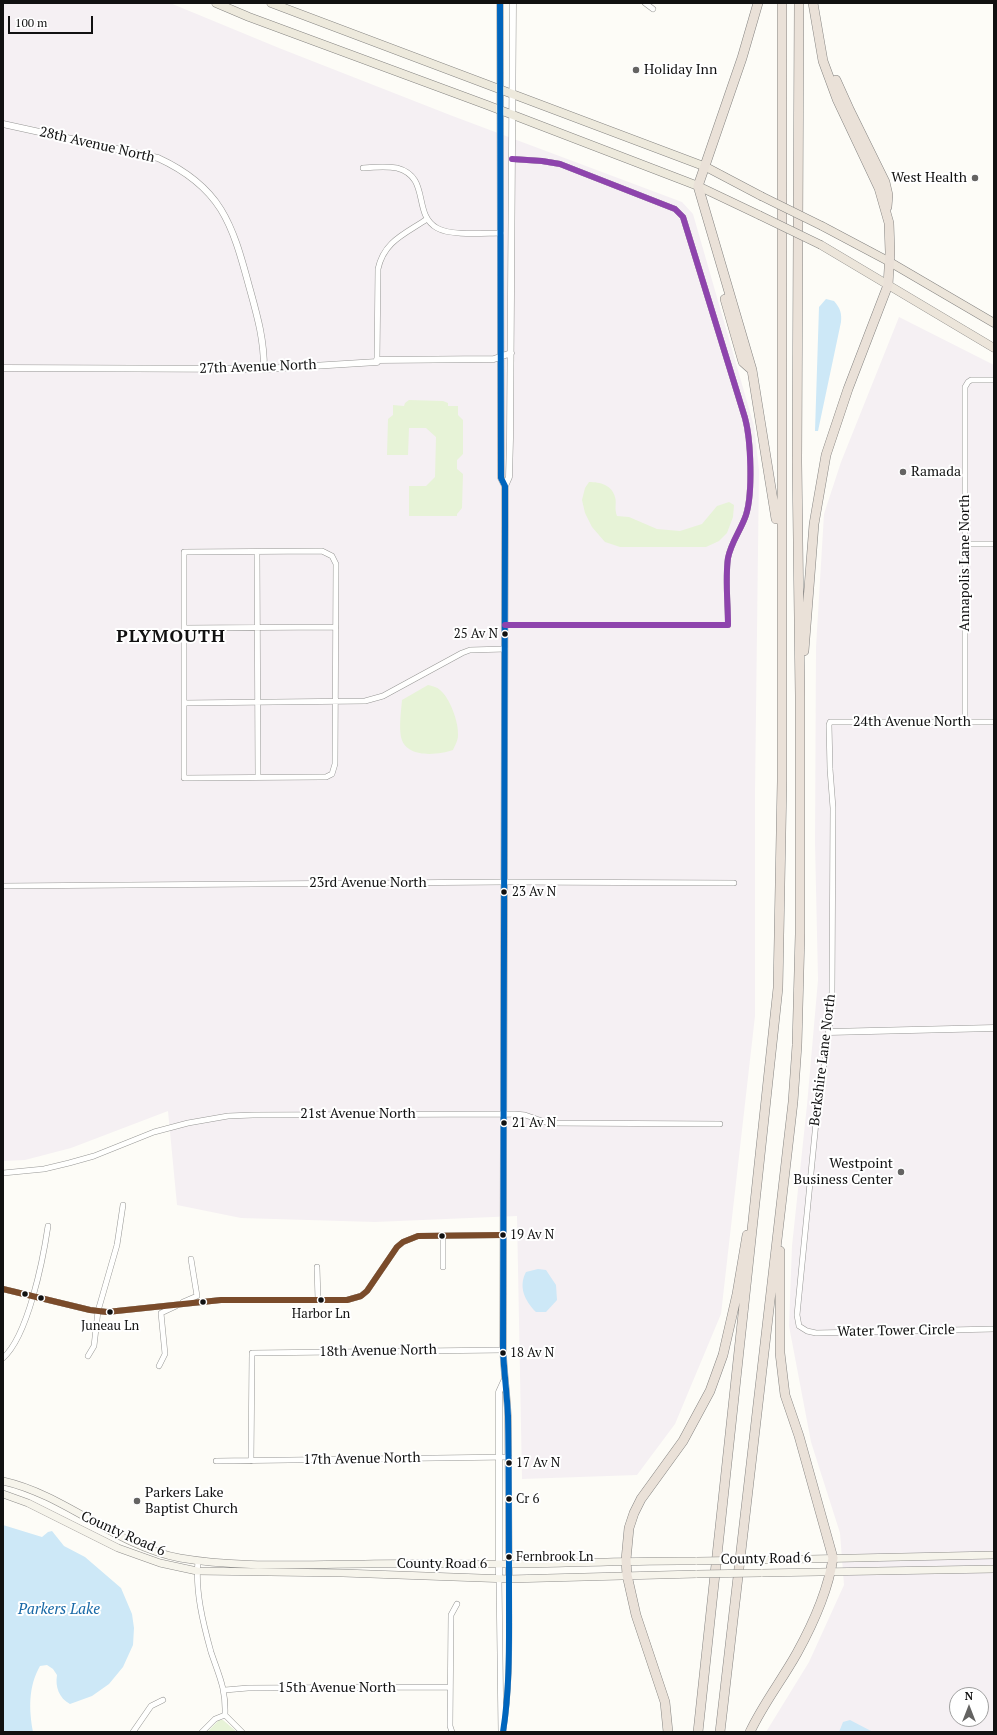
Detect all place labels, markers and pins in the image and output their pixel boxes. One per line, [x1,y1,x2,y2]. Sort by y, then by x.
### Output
place label: Holiday Inn [644,62,717,78]
marker: Holiday Inn [631,65,641,75]
place label: West Health [891,170,967,186]
marker: West Health [970,173,980,183]
place label: Ramada [911,464,961,480]
marker: Ramada [898,467,908,477]
place label: 25 Av N [454,626,498,642]
marker: 25 Av N [500,629,510,639]
place label: 23 Av N [512,884,556,900]
marker: 23 Av N [499,887,509,897]
place label: 21 Av N [512,1115,556,1131]
marker: 21 Av N [499,1118,509,1128]
place label: Westpoint Business Center [794,1156,893,1188]
marker: Westpoint Business Center [896,1167,906,1177]
place label: 19 Av N [510,1227,554,1243]
marker: 19 Av N [498,1230,508,1240]
unlabelled marker [437,1231,447,1241]
unlabelled marker [20,1289,30,1299]
unlabelled marker [36,1293,46,1303]
marker: Harbor Ln [316,1295,326,1305]
unlabelled marker [198,1297,208,1307]
place label: Harbor Ln [292,1306,350,1322]
marker: Juneau Ln [105,1307,115,1317]
place label: Juneau Ln [81,1318,139,1334]
place label: 18 Av N [510,1345,554,1361]
marker: 18 Av N [498,1348,508,1358]
place label: 17 Av N [516,1455,560,1471]
marker: 17 Av N [504,1458,514,1468]
place label: Parkers Lake Baptist Church [145,1485,238,1518]
place label: Cr 6 [516,1491,539,1507]
marker: Cr 6 [504,1494,514,1504]
marker: Parkers Lake Baptist Church [132,1496,142,1506]
place label: Fernbrook Ln [516,1549,594,1565]
marker: Fernbrook Ln [504,1552,514,1562]

